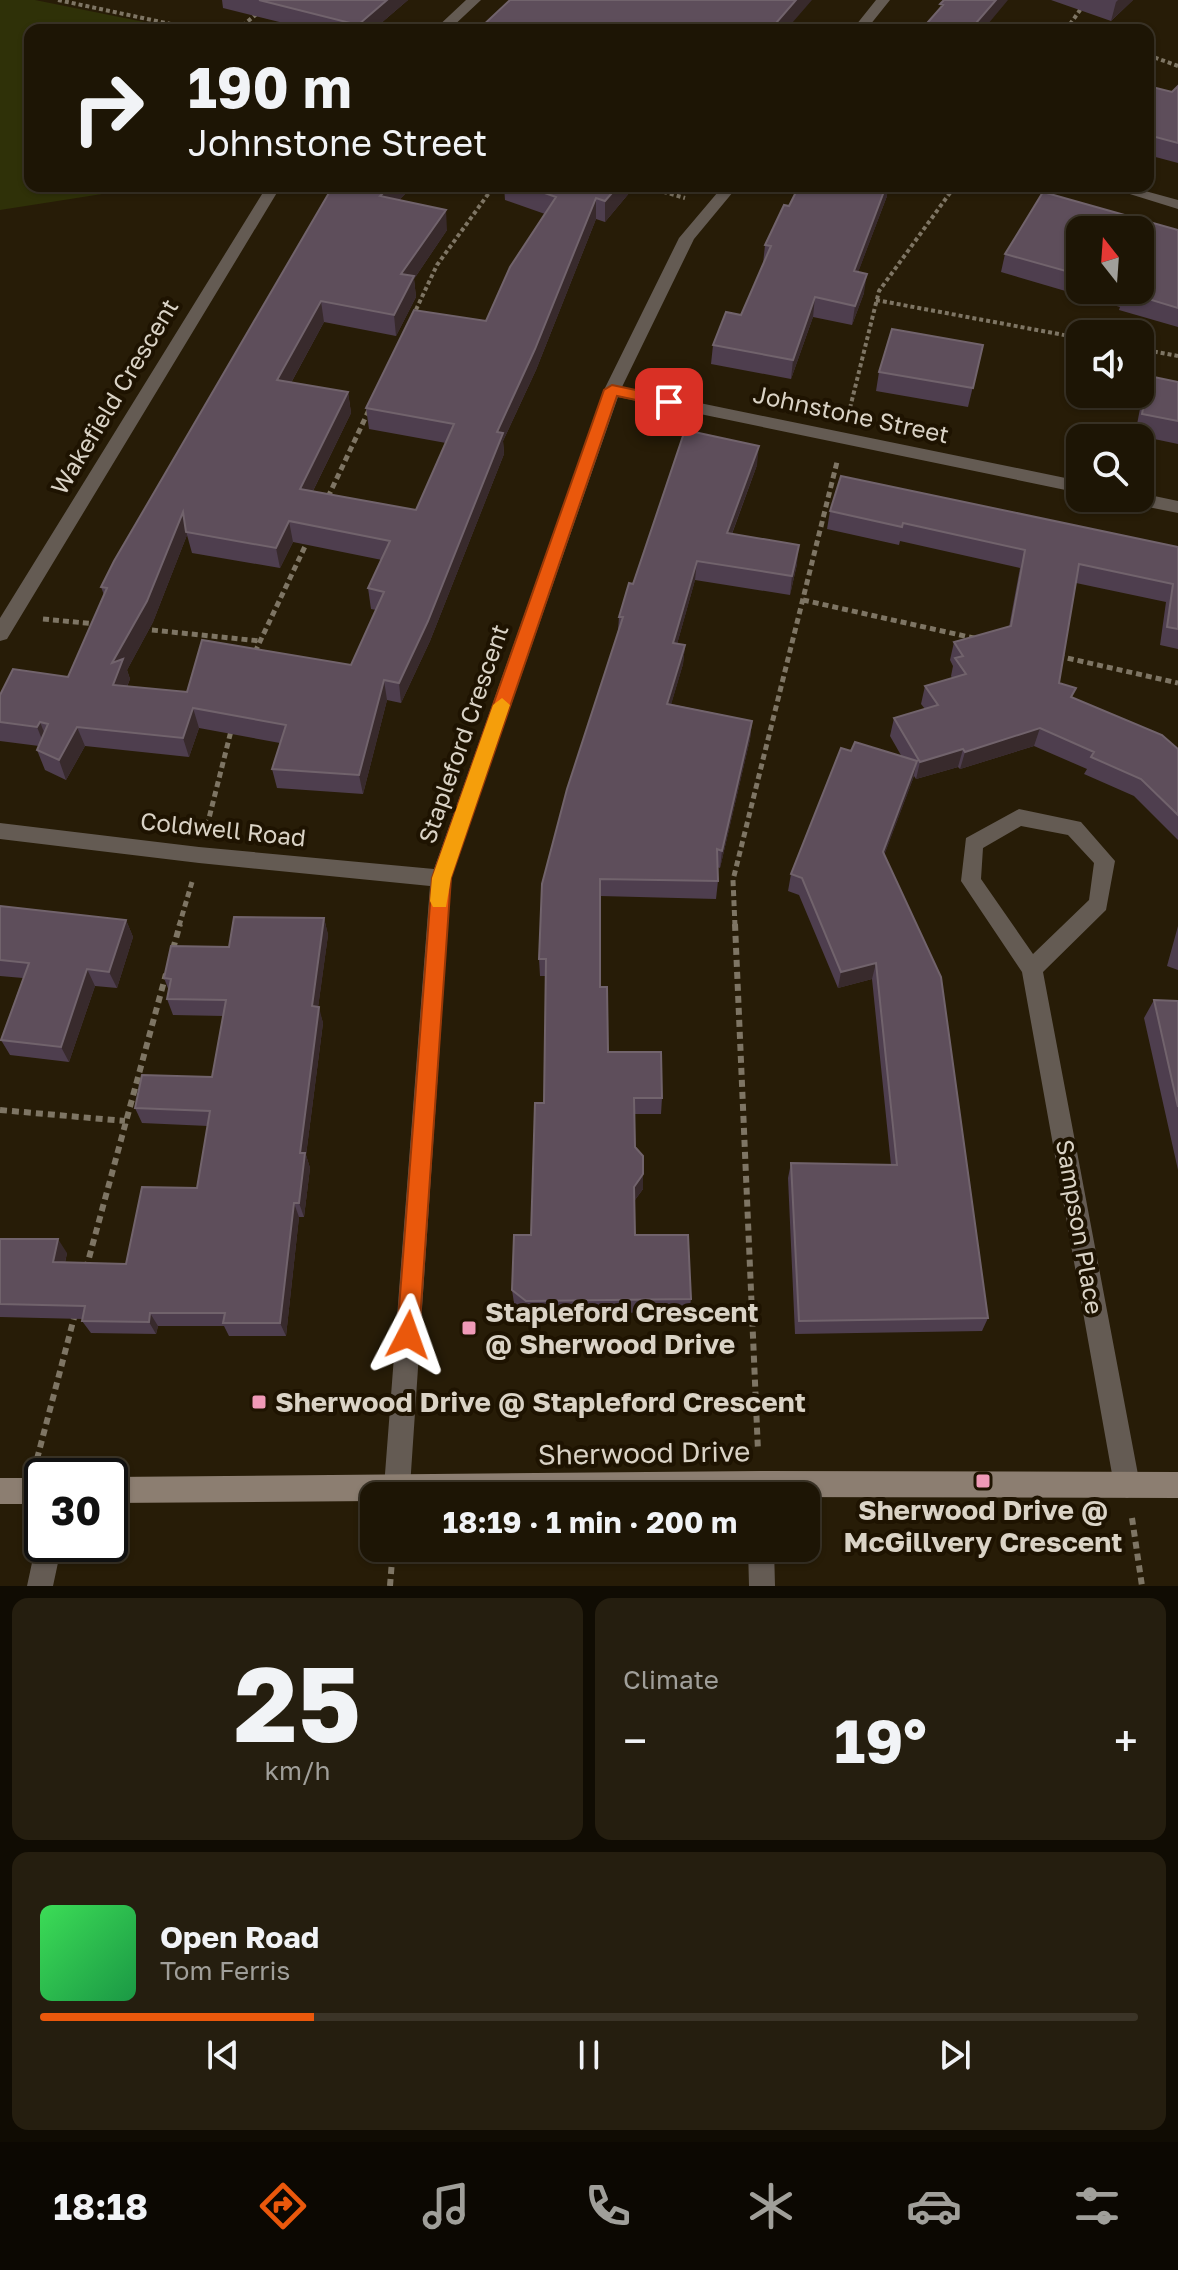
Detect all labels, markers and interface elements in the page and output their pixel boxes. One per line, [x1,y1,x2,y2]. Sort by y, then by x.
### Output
text: 190 m [188,53,352,120]
icon: right [56,56,160,160]
text: Johnstone Street [188,121,488,164]
north arrow [1066,216,1154,304]
map controls [1066,216,1154,512]
street label: Wakefield Crescent [44,293,184,499]
button: sound [1066,320,1154,408]
pin [635,368,703,436]
street label: Johnstone Street [751,379,952,448]
icon: arrive [647,380,691,424]
button: search [1066,424,1154,512]
street label: Stapleford Crescent [411,620,514,847]
street label: Coldwell Road [139,805,307,852]
street label: Sampson Place [1051,1137,1110,1316]
position arrow [366,1293,450,1377]
place label: Stapleford Crescent @ Sherwood Drive [485,1295,759,1360]
marker: Stapleford Crescent @ Sherwood Drive [460,1319,478,1337]
place label: Sherwood Drive @ Stapleford Crescent [275,1385,806,1418]
marker: Sherwood Drive @ Stapleford Crescent [250,1393,268,1411]
street label: Sherwood Drive [537,1434,750,1471]
speed limit sign: 30 [24,1458,128,1562]
marker: Sherwood Drive @ McGillvery Crescent [974,1472,992,1490]
place label: Sherwood Drive @ McGillvery Crescent [844,1493,1123,1558]
text: 18:19 · 1 min · 200 m [443,1504,737,1540]
text: 25 [234,1640,361,1765]
text: Climate [623,1664,719,1695]
text: 19° [834,1704,927,1776]
text: − [623,1714,647,1767]
text: + [1114,1714,1138,1767]
text: km/h [264,1755,331,1786]
text: Open Road [160,1919,319,1955]
text: Tom Ferris [160,1955,290,1986]
icon: previous [201,2033,245,2077]
icon: pause [567,2033,611,2077]
icon: next [933,2033,977,2077]
icon: directions [255,2178,311,2234]
icon: music [418,2178,474,2234]
icon: phone [580,2178,636,2234]
icon: climate [743,2178,799,2234]
icon: car [906,2178,962,2234]
icon: filters [1069,2178,1125,2234]
text: 18:18 [53,2185,148,2228]

